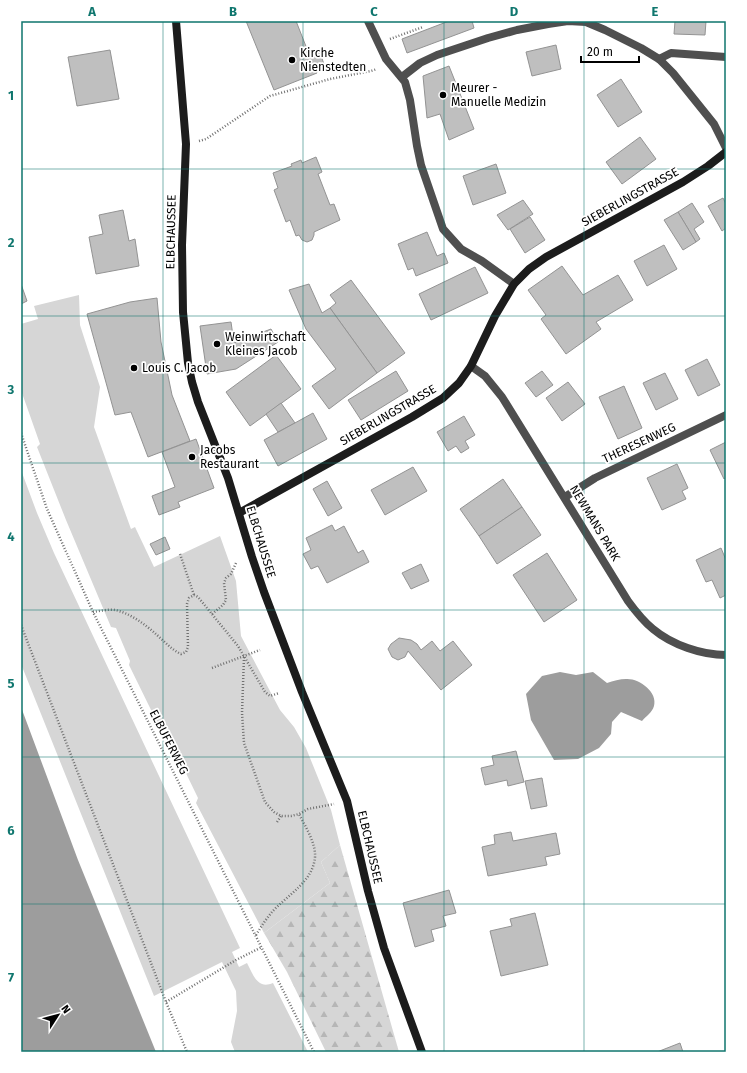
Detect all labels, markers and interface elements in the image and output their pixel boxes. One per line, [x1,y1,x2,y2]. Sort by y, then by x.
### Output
text: A [87,4,96,19]
text: B [229,4,237,19]
text: C [370,4,378,19]
text: D [510,4,519,19]
text: E [652,4,659,19]
scale bar [581,38,639,64]
text: 20 m [587,45,613,59]
place label: Kirche Nienstedten [300,46,366,74]
marker: Kirche Nienstedten [287,55,297,65]
place label: Meurer - Manuelle Medizin [451,81,546,109]
text: 1 [8,88,14,103]
marker: Meurer - Manuelle Medizin [438,90,448,100]
street label: SIEBERLINGSTRASSE [579,165,681,229]
street label: ELBCHAUSSEE [163,194,179,270]
text: 2 [8,235,15,250]
place label: Weinwirtschaft Kleines Jacob [225,330,307,358]
marker: Weinwirtschaft Kleines Jacob [212,339,222,349]
place label: Louis C. Jacob [142,361,216,375]
marker: Louis C. Jacob [129,363,139,373]
text: 3 [7,382,15,397]
street label: SIEBERLINGSTRASSE [337,382,439,448]
street label: THERESENWEG [600,420,678,466]
place label: Jacobs Restaurant [200,443,260,471]
marker: Jacobs Restaurant [187,452,197,462]
street label: NEWMANS PARK [567,482,624,564]
street label: ELBCHAUSSEE [243,504,279,580]
text: 4 [7,529,15,544]
text: 5 [8,676,15,691]
street label: ELBUFERWEG [147,707,191,777]
street label: ELBCHAUSSEE [355,809,385,885]
text: 6 [7,823,15,838]
text: 7 [8,970,14,985]
north arrow [38,995,78,1035]
text: N [58,1003,73,1016]

